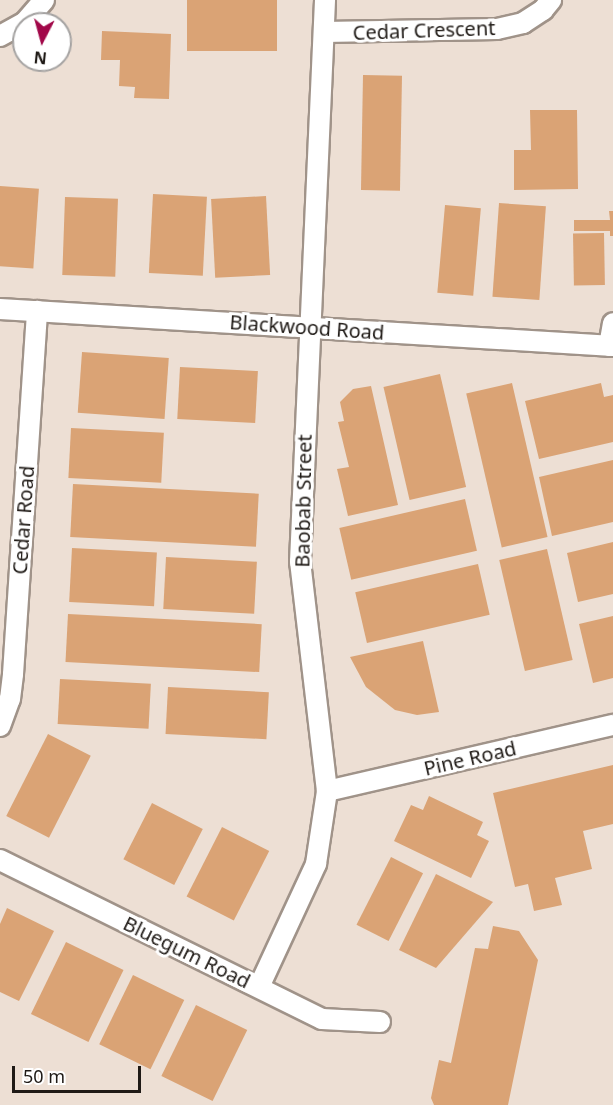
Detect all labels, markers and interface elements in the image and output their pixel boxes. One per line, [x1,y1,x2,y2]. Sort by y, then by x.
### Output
north arrow [12,12,72,72]
street label: Cedar Crescent [352,16,496,44]
text: N [33,46,48,70]
street label: Blackwood Road [229,310,385,344]
street label: Baobab Street [290,434,316,568]
street label: Cedar Road [7,465,39,575]
street label: Pine Road [421,736,519,780]
street label: Bluegum Road [120,911,254,993]
scale bar [15,1054,144,1092]
text: 50 m [23,1064,65,1088]

